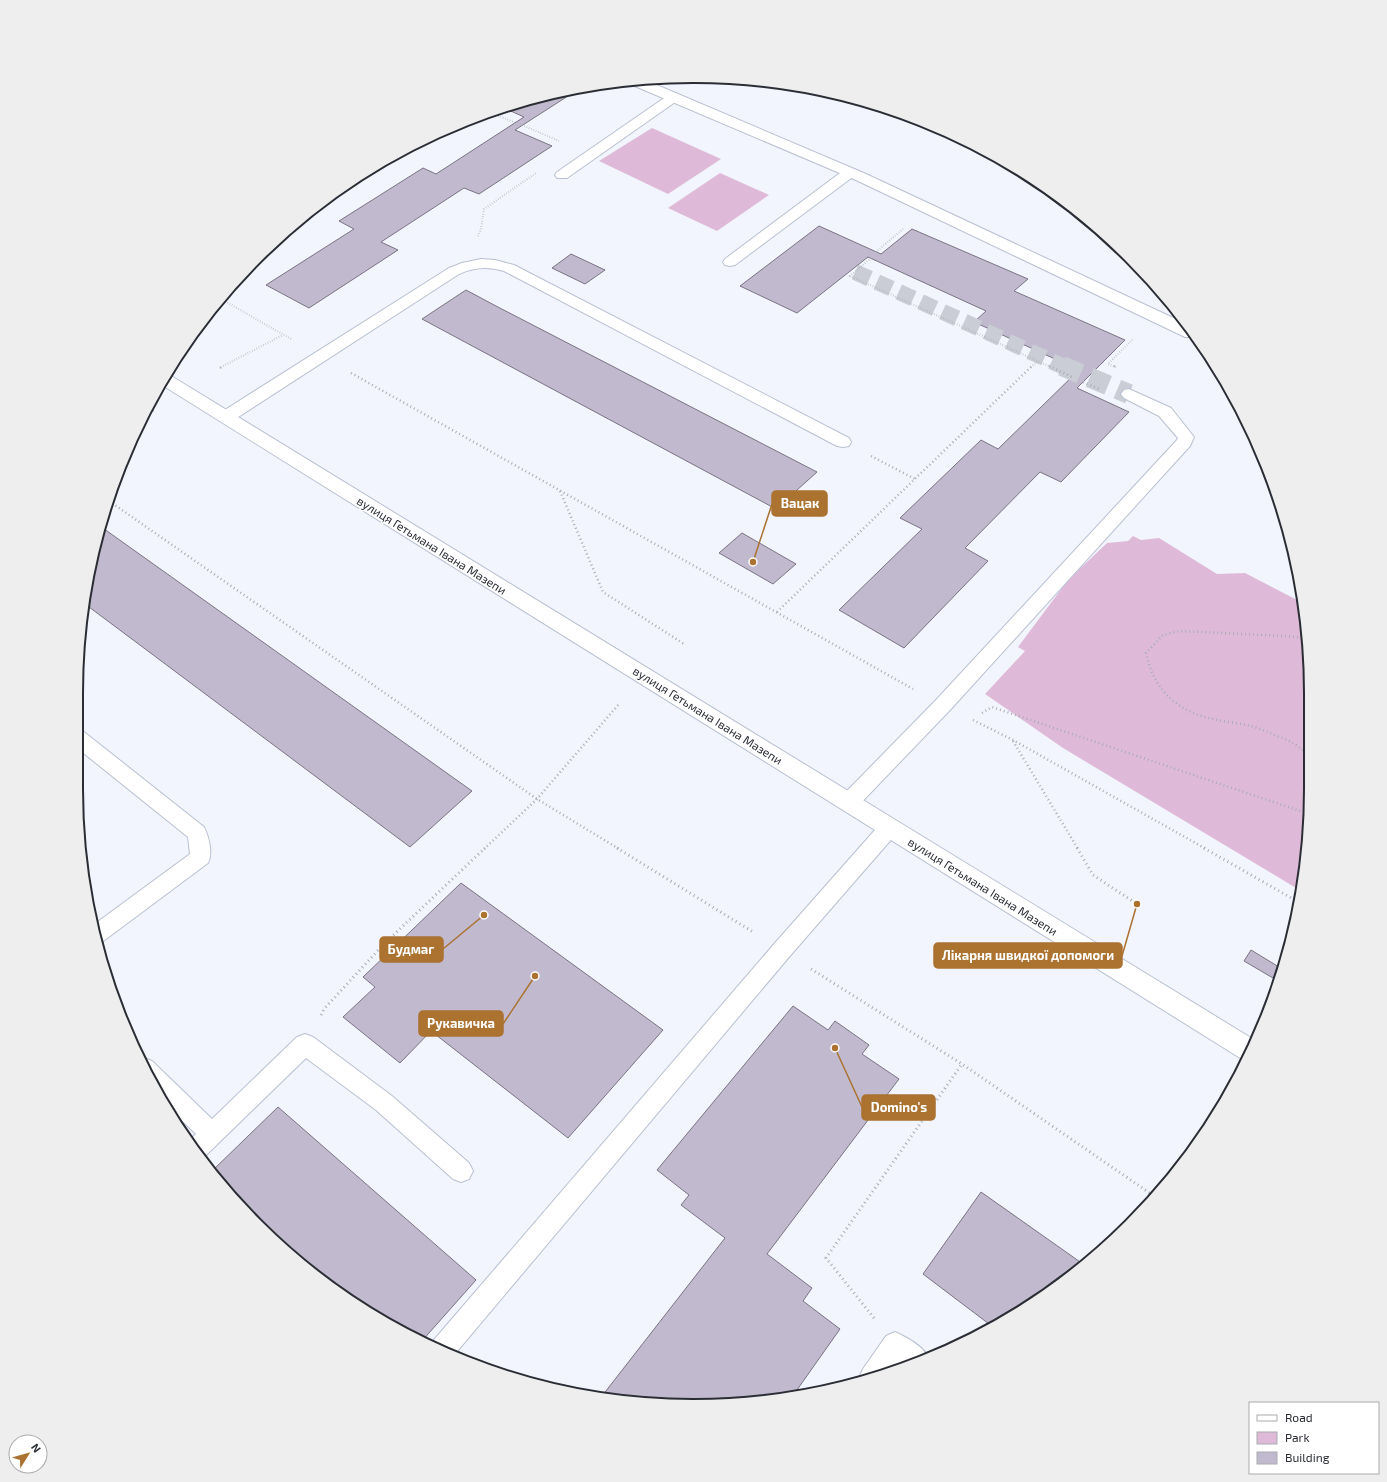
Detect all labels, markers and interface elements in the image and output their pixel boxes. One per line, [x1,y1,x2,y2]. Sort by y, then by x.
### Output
callout: Вацак [772,491,827,516]
street label: вулиця Гетьмана Івана Мазепи [354,493,509,598]
text: Вацак [781,495,820,511]
street label: вулиця Гетьмана Івана Мазепи [630,663,785,768]
street label: вулиця Гетьмана Івана Мазепи [905,834,1060,939]
callout: Будмаг [380,937,443,962]
text: Будмаг [388,941,434,957]
callout: Лікарня швидкої допомоги [934,943,1122,968]
text: Лікарня швидкої допомоги [942,947,1114,963]
callout: Рукавичка [419,1011,503,1036]
text: Рукавичка [427,1015,495,1031]
callout: Domino's [862,1095,935,1120]
text: Domino's [871,1099,927,1115]
legend [1249,1402,1379,1474]
text: Road [1285,1410,1313,1424]
text: Park [1285,1430,1310,1444]
north arrow [8,1434,48,1474]
text: N [29,1441,44,1455]
text: Building [1285,1450,1330,1464]

